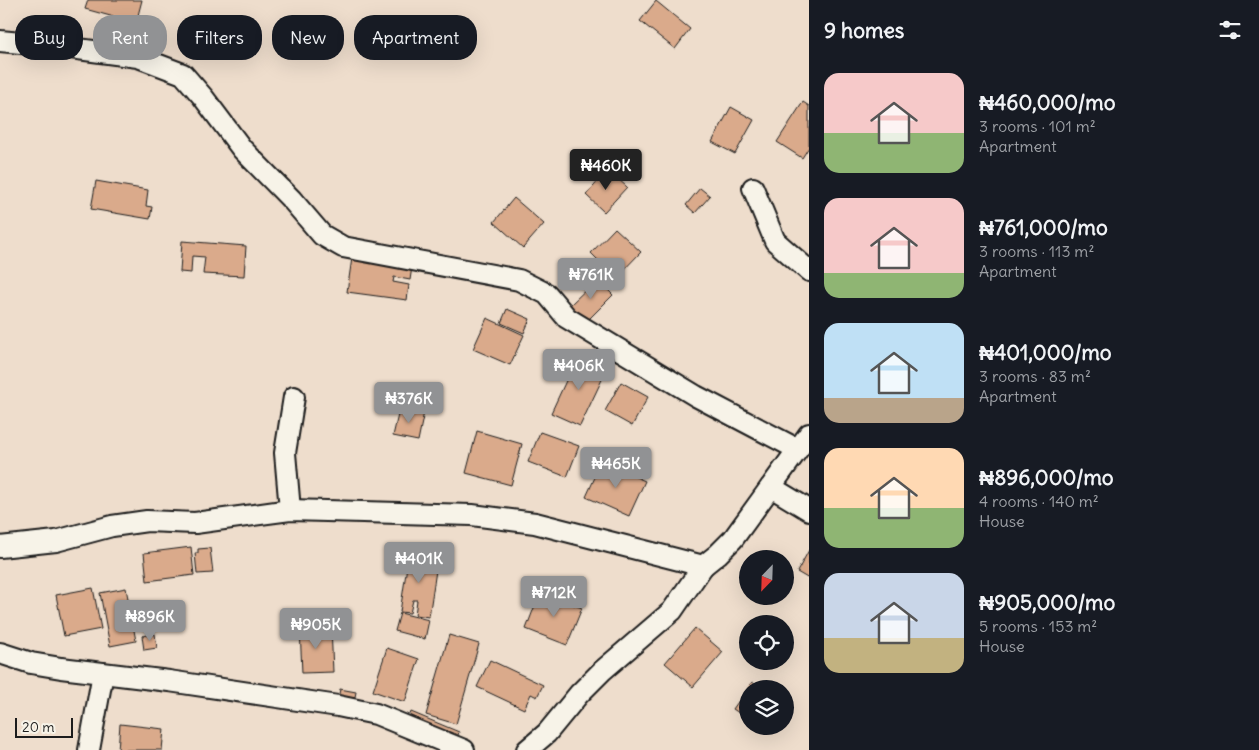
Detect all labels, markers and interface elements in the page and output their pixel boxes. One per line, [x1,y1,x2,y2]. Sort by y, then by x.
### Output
chip: Buy [15,15,83,60]
chip: Rent [93,15,167,60]
chip: Filters [177,15,262,60]
chip: New [272,15,344,60]
chip: Apartment [354,15,477,60]
icon: filters [1216,16,1244,44]
text: 9 homes [824,17,904,44]
text: ₦460,000/mo [979,89,1115,116]
icon: home [864,93,924,153]
text: 3 rooms · 101 m² [979,116,1096,136]
text: Apartment [979,136,1057,156]
pin: ₦460K [571,148,641,191]
text: ₦460K [581,155,631,175]
text: ₦761,000/mo [979,214,1108,241]
icon: home [864,218,924,278]
text: 3 rooms · 113 m² [979,241,1094,261]
pin: ₦761K [556,258,626,300]
text: Apartment [979,261,1057,281]
text: ₦761K [569,264,613,284]
text: ₦401,000/mo [979,339,1112,366]
icon: home [864,343,924,403]
pin: ₦406K [544,348,614,391]
text: ₦406K [554,355,604,375]
text: 3 rooms · 83 m² [979,366,1091,386]
pin: ₦376K [374,382,444,424]
text: Apartment [979,386,1057,406]
text: ₦376K [385,388,433,408]
pin: ₦465K [581,446,651,489]
text: ₦465K [591,453,641,473]
text: ₦896,000/mo [979,464,1114,491]
icon: home [864,468,924,528]
text: 4 rooms · 140 m² [979,491,1099,511]
text: House [979,511,1025,531]
pin: ₦401K [384,542,454,584]
text: ₦401K [395,548,443,568]
north arrow [739,550,794,605]
map controls [739,550,794,735]
pin: ₦712K [519,576,589,618]
text: ₦712K [532,582,576,602]
text: ₦905,000/mo [979,589,1115,616]
icon: home [864,593,924,653]
pin: ₦896K [115,600,185,642]
text: ₦896K [125,606,175,626]
pin: ₦905K [281,608,351,650]
text: ₦905K [291,614,341,634]
button: locate [739,615,794,670]
text: 5 rooms · 153 m² [979,616,1097,636]
text: House [979,636,1025,656]
button: layers [739,680,794,735]
scale bar [15,715,72,738]
text: 20 m [22,718,55,736]

